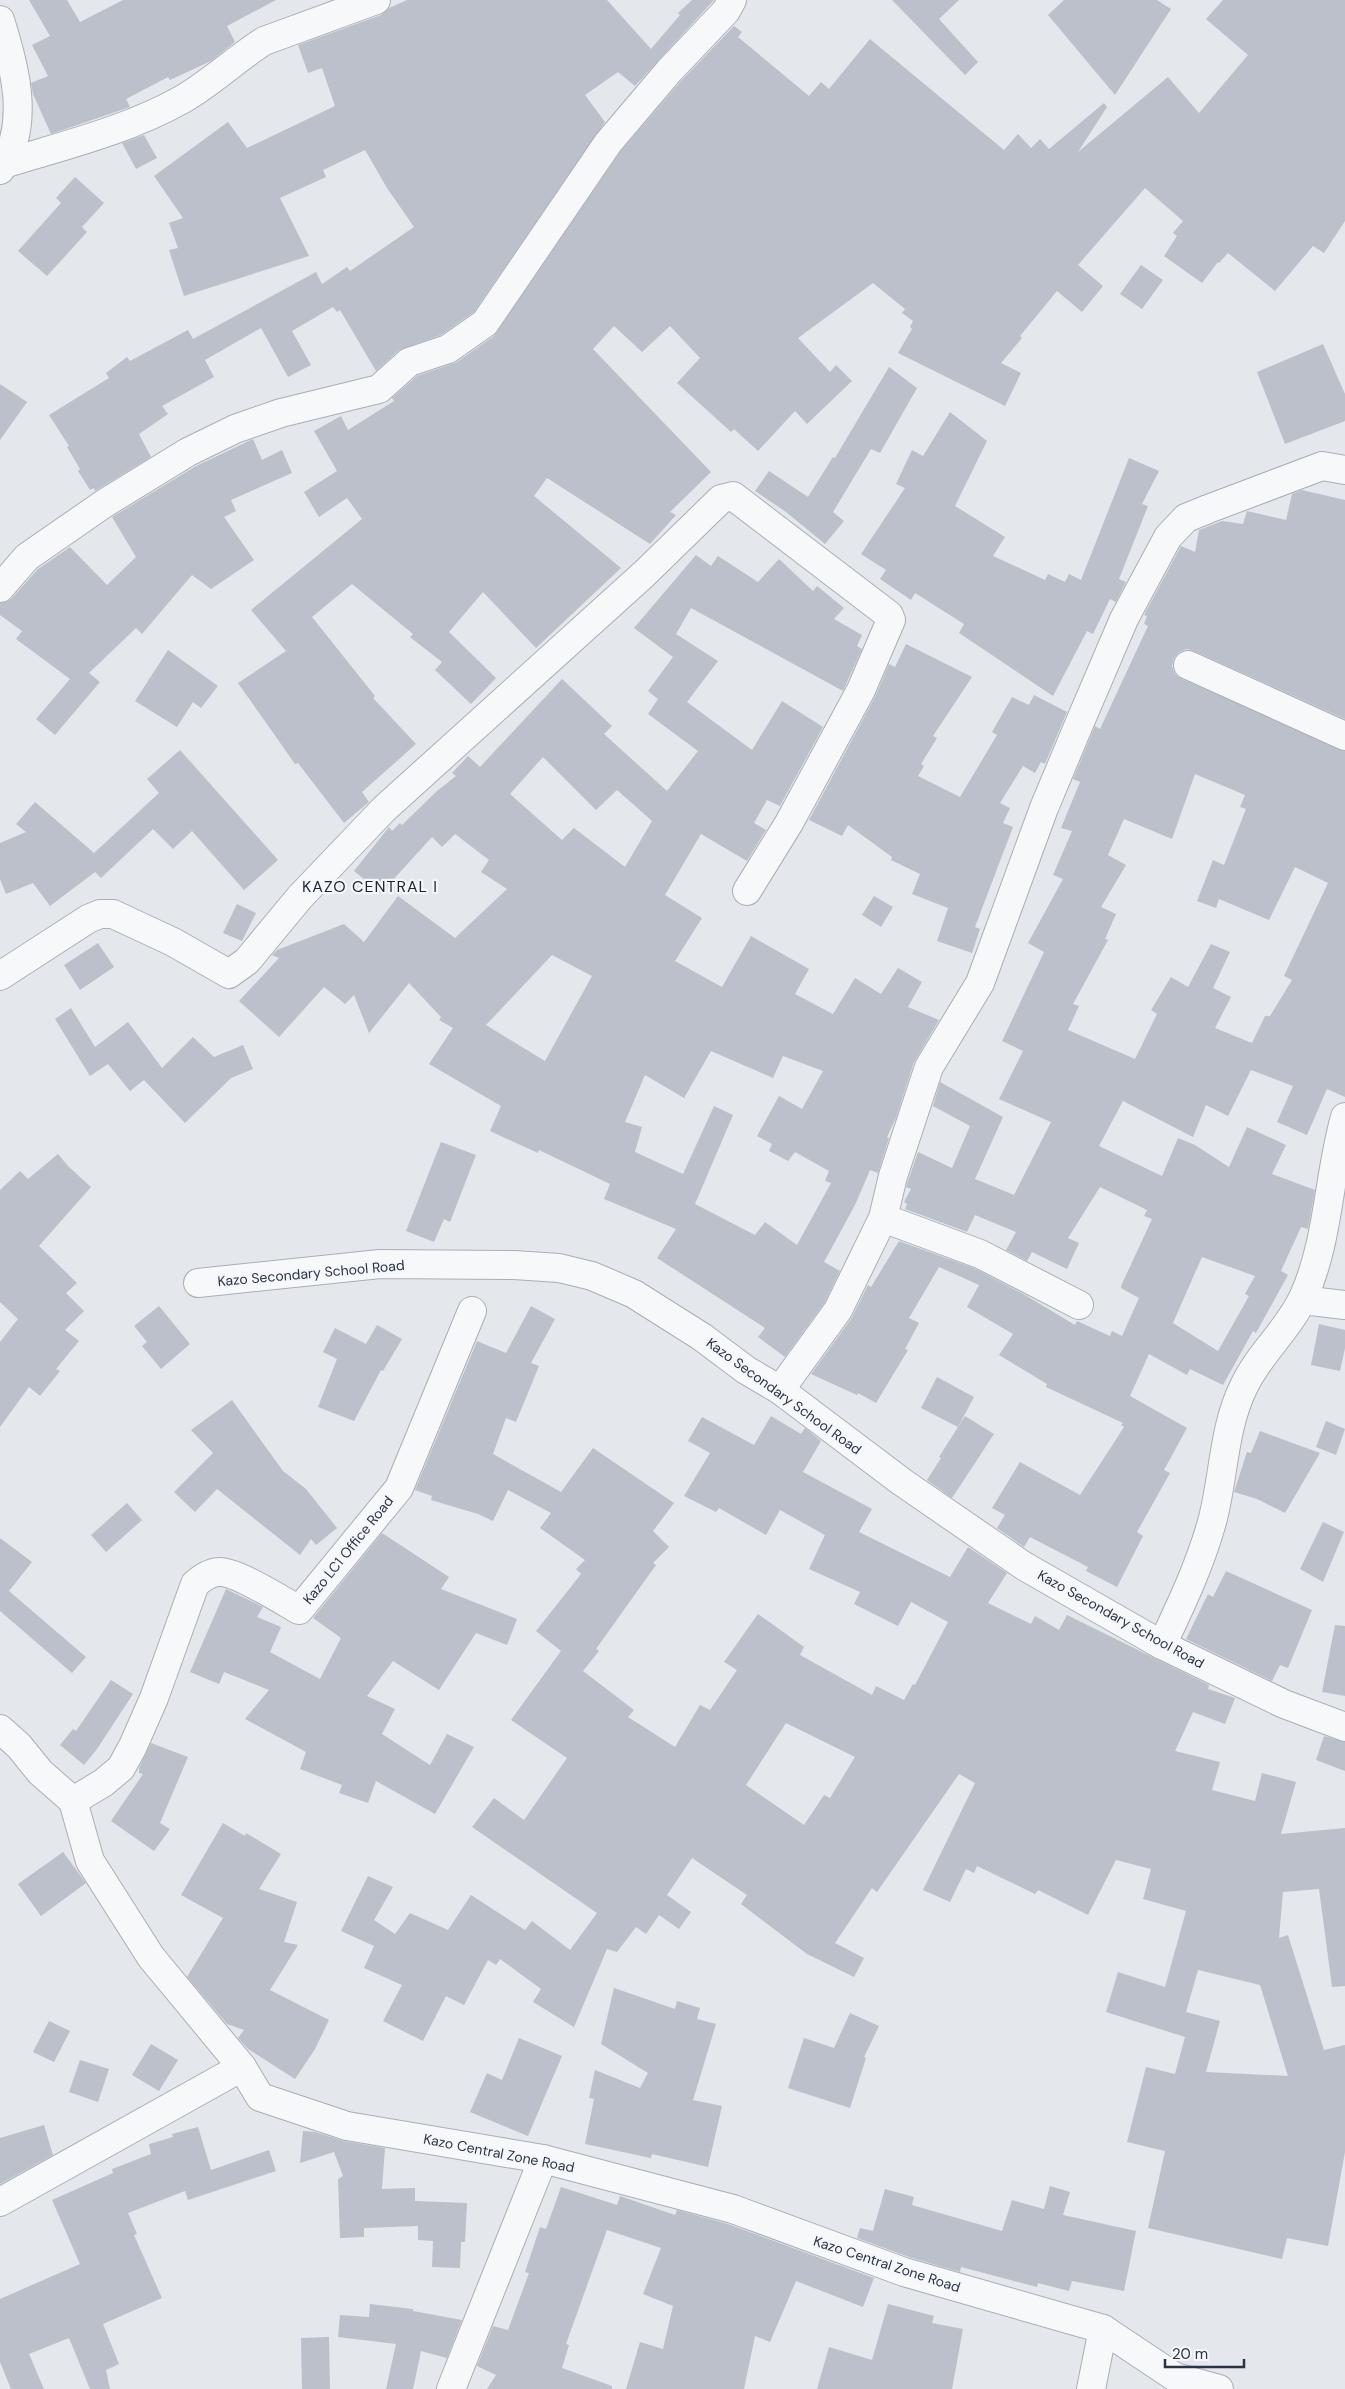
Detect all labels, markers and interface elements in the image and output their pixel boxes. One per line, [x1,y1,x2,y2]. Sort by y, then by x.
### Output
district label: KAZO CENTRAL I [302,876,438,897]
street label: Kazo Secondary School Road [217,1256,405,1290]
street label: Kazo Secondary School Road [703,1334,865,1458]
street label: Kazo LC1 Office Road [299,1492,397,1608]
street label: Kazo Secondary School Road [1035,1566,1207,1672]
street label: Kazo Central Zone Road [422,2130,576,2176]
street label: Kazo Central Zone Road [811,2232,963,2296]
scale bar [1165,2336,1244,2368]
text: 20 m [1172,2344,1208,2364]

